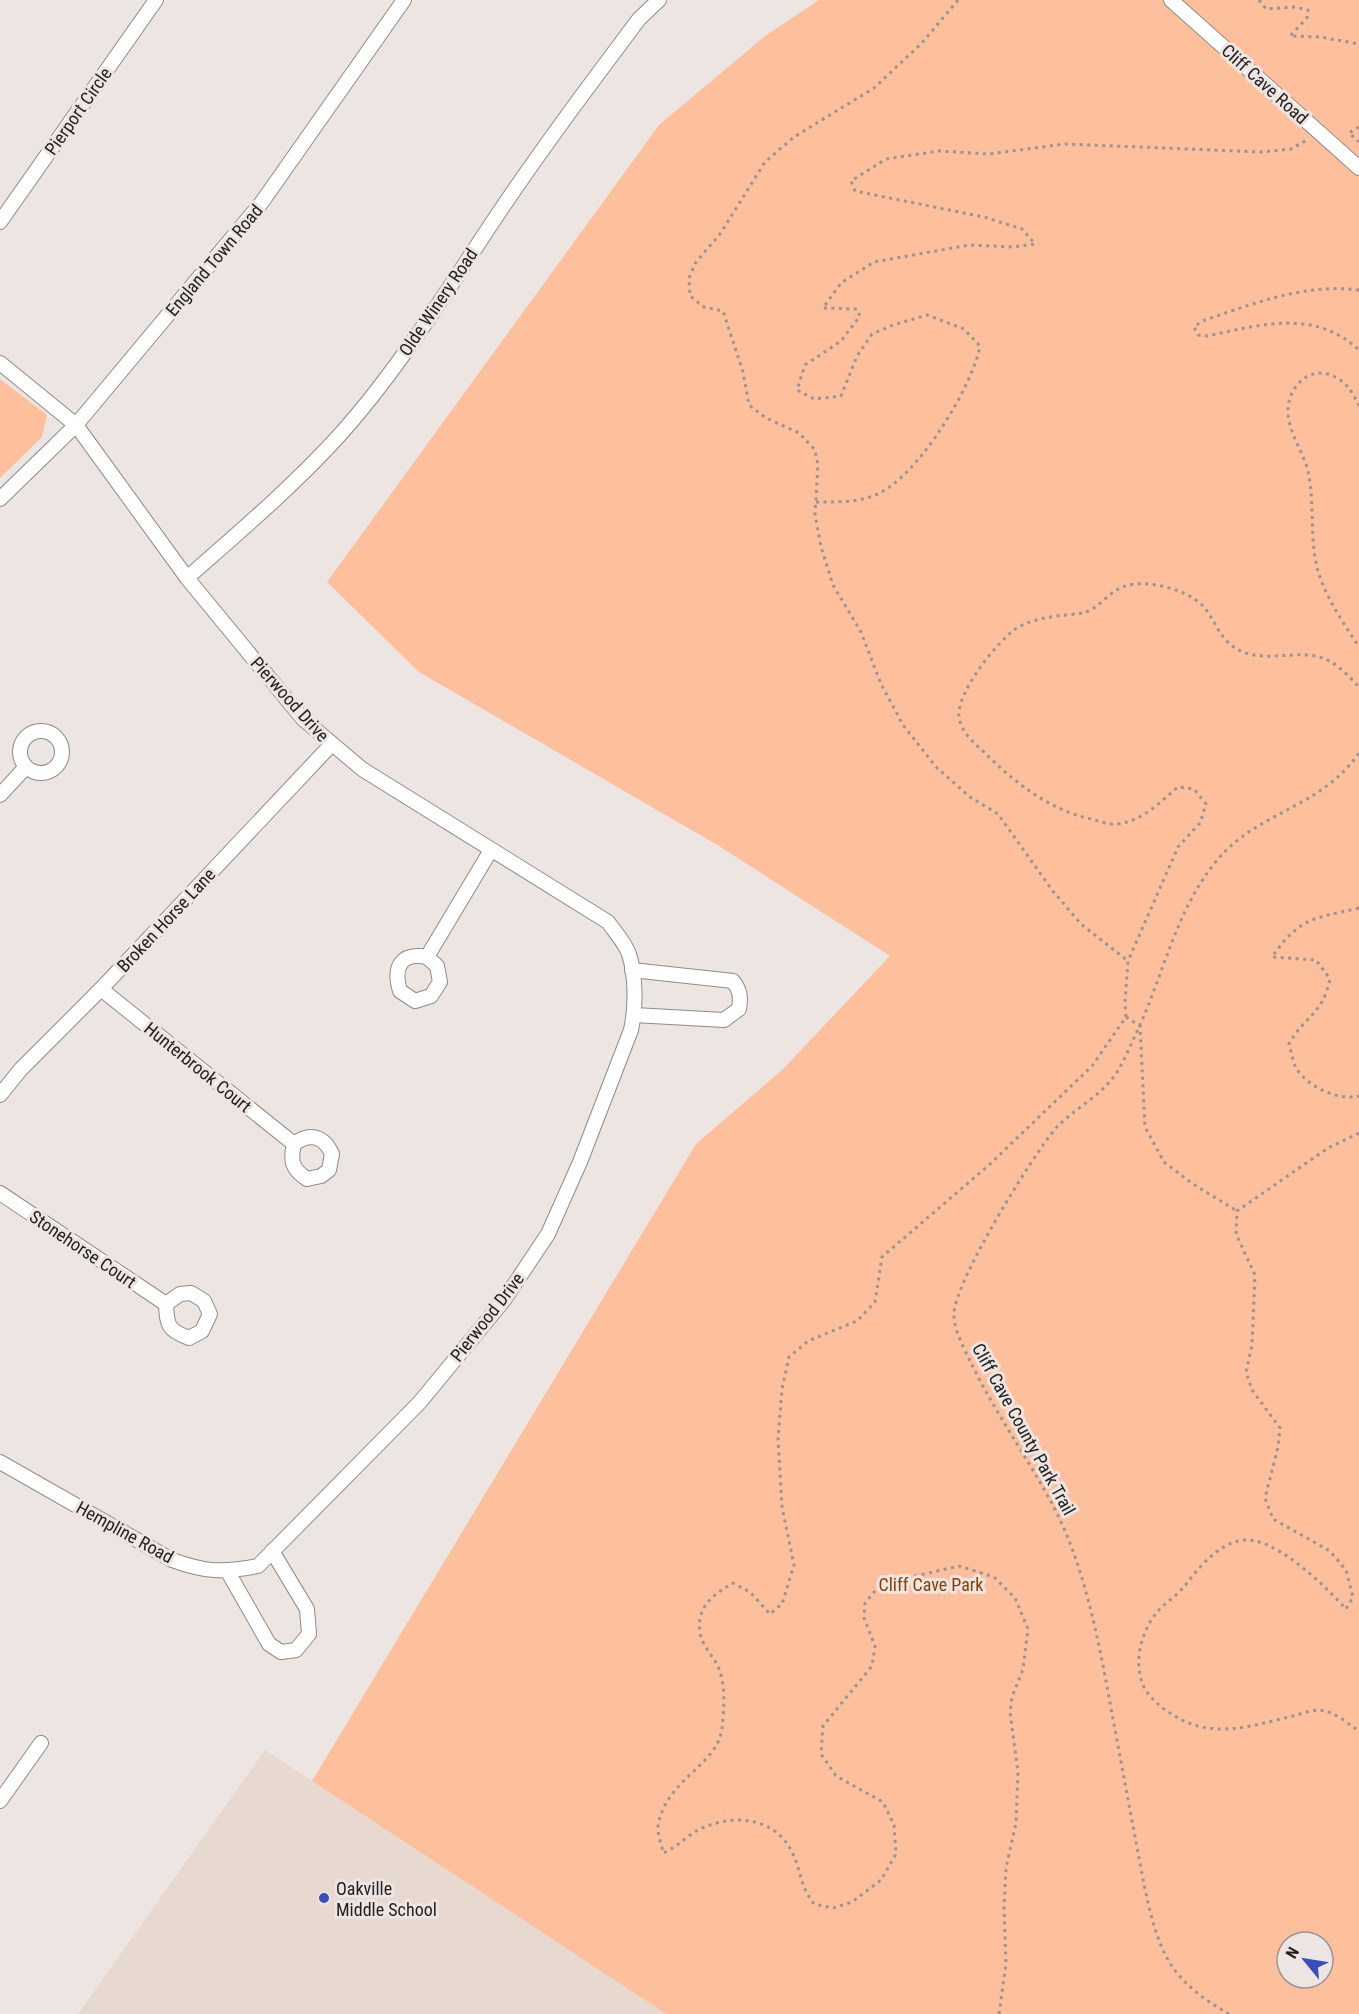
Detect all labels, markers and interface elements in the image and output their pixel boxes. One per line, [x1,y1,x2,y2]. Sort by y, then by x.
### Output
street label: Cliff Cave Road [1217,40,1313,128]
street label: Pierport Circle [40,63,116,159]
street label: England Town Road [161,200,267,320]
street label: Olde Winery Road [394,244,482,360]
street label: Pierwood Drive [246,652,334,746]
street label: Broken Horse Lane [113,864,219,976]
street label: Hunterbrook Court [140,1017,256,1117]
street label: Stonehorse Court [26,1206,140,1292]
street label: Pierwood Drive [446,1268,528,1366]
street label: Cliff Cave County Park Trail [968,1339,1080,1519]
street label: Hempline Road [73,1497,177,1567]
park label: Cliff Cave Park [879,1574,983,1595]
place label: Oakville Middle School [336,1878,437,1920]
marker: Oakville Middle School [317,1891,331,1905]
north arrow [1275,1930,1335,1990]
text: N [1282,1944,1303,1962]

